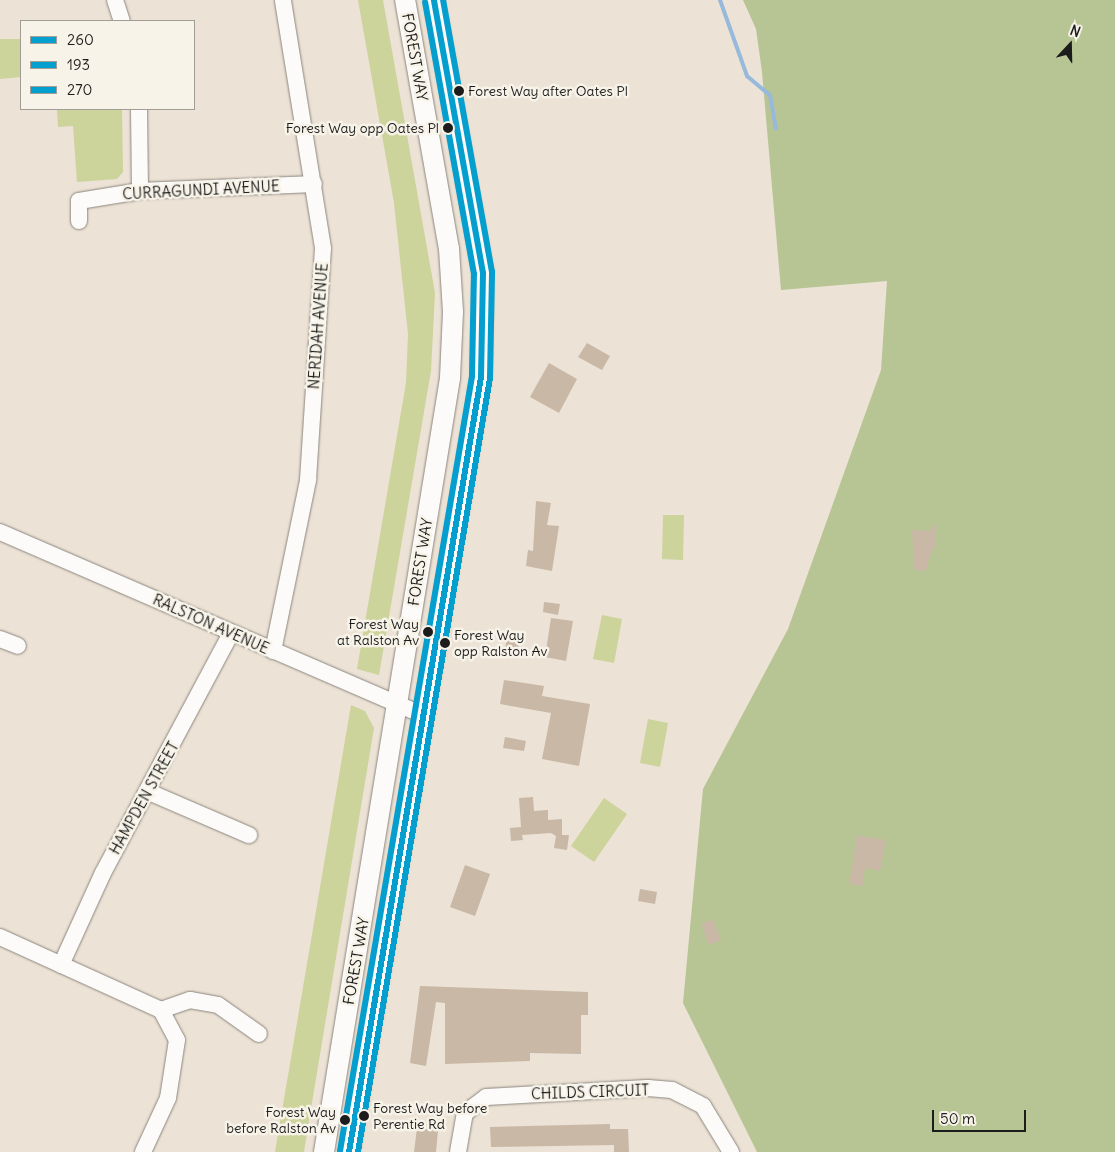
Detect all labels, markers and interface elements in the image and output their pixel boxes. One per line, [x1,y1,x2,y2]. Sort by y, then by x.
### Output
street label: FOREST WAY [398,12,432,102]
legend [20,20,195,110]
north arrow [1045,20,1095,70]
text: N [1068,21,1083,41]
text: 260 [67,30,94,49]
text: 193 [67,55,90,74]
text: 270 [67,80,92,99]
place label: Forest Way after Oates Pl [468,83,628,99]
marker: Forest Way after Oates Pl [454,86,464,96]
place label: Forest Way opp Oates Pl [286,120,439,136]
marker: Forest Way opp Oates Pl [443,123,453,133]
street label: CURRAGUNDI AVENUE [122,177,280,203]
street label: NERIDAH AVENUE [305,262,331,390]
street label: FOREST WAY [404,517,436,607]
street label: RALSTON AVENUE [150,590,272,658]
place label: Forest Way at Ralston Av [337,616,419,648]
marker: Forest Way at Ralston Av [423,627,433,637]
place label: Forest Way opp Ralston Av [454,627,547,660]
marker: Forest Way opp Ralston Av [440,638,450,648]
street label: HAMPDEN STREET [106,738,182,858]
street label: FOREST WAY [339,916,373,1006]
street label: CHILDS CIRCUIT [531,1081,649,1103]
place label: Forest Way before Perentie Rd [373,1100,487,1132]
scale bar [935,1100,1029,1132]
place label: Forest Way before Ralston Av [226,1104,336,1136]
text: 50 m [940,1109,975,1128]
marker: Forest Way before Perentie Rd [359,1111,369,1121]
marker: Forest Way before Ralston Av [340,1115,350,1125]

